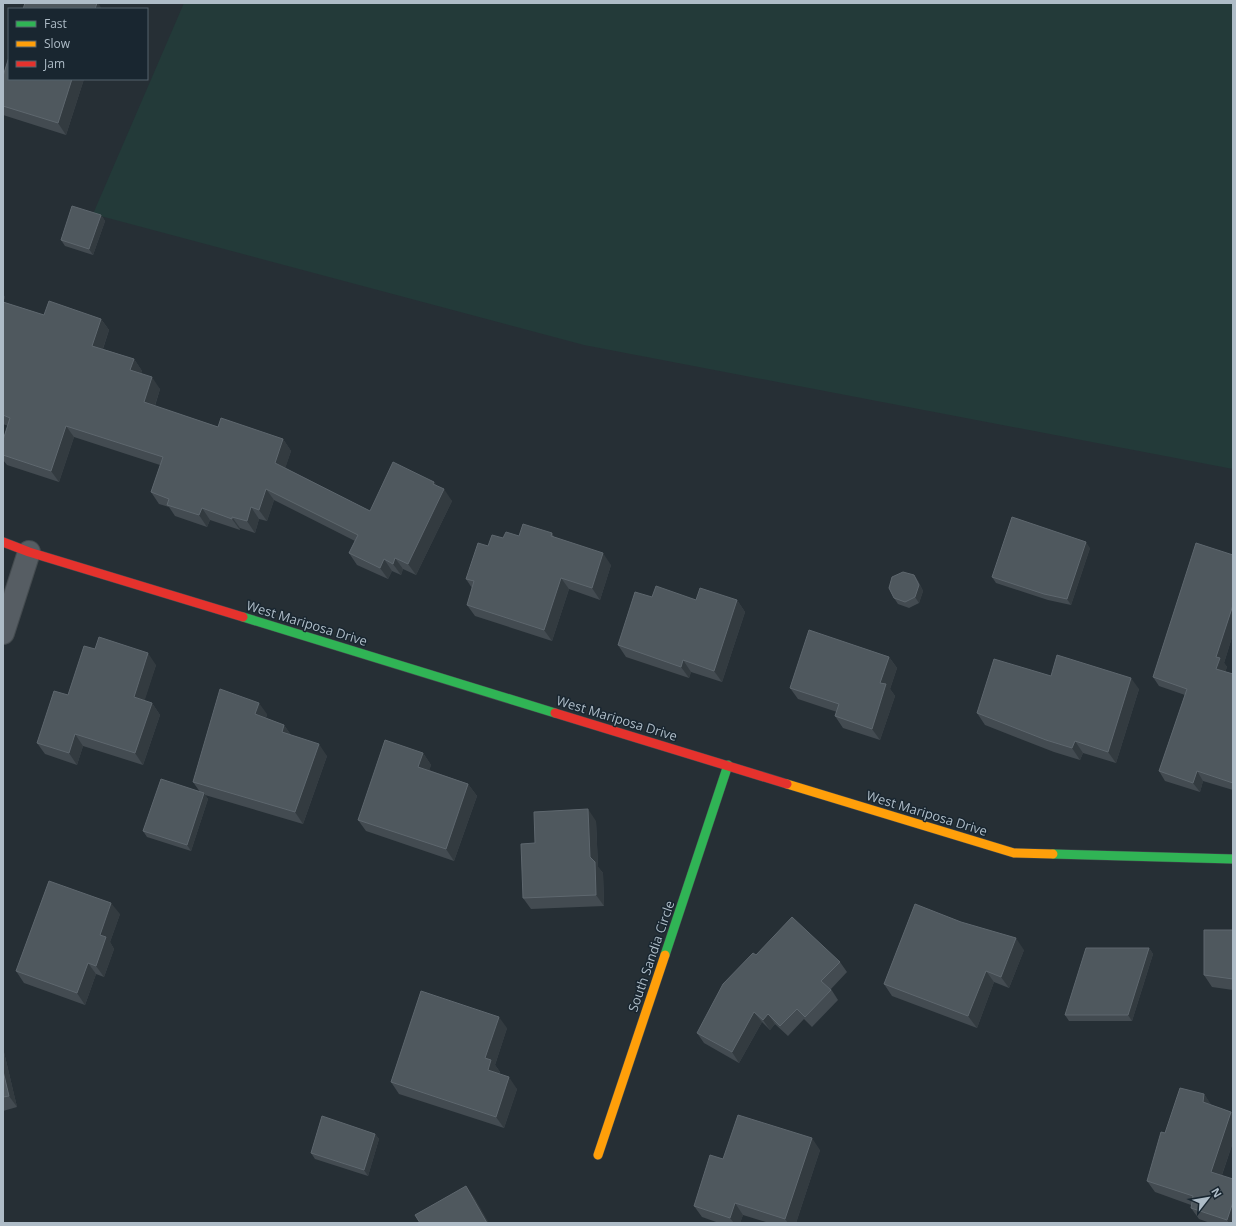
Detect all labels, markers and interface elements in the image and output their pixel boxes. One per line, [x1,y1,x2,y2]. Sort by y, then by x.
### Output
legend [8,8,148,80]
text: Fast [44,15,67,32]
text: Slow [44,35,71,52]
text: Jam [43,55,65,72]
street label: West Mariposa Drive [244,596,370,650]
street label: West Mariposa Drive [554,691,680,745]
street label: West Mariposa Drive [864,786,990,840]
street label: South Sandia Circle [623,898,679,1014]
north arrow [1188,1178,1228,1218]
text: N [1208,1185,1226,1200]

